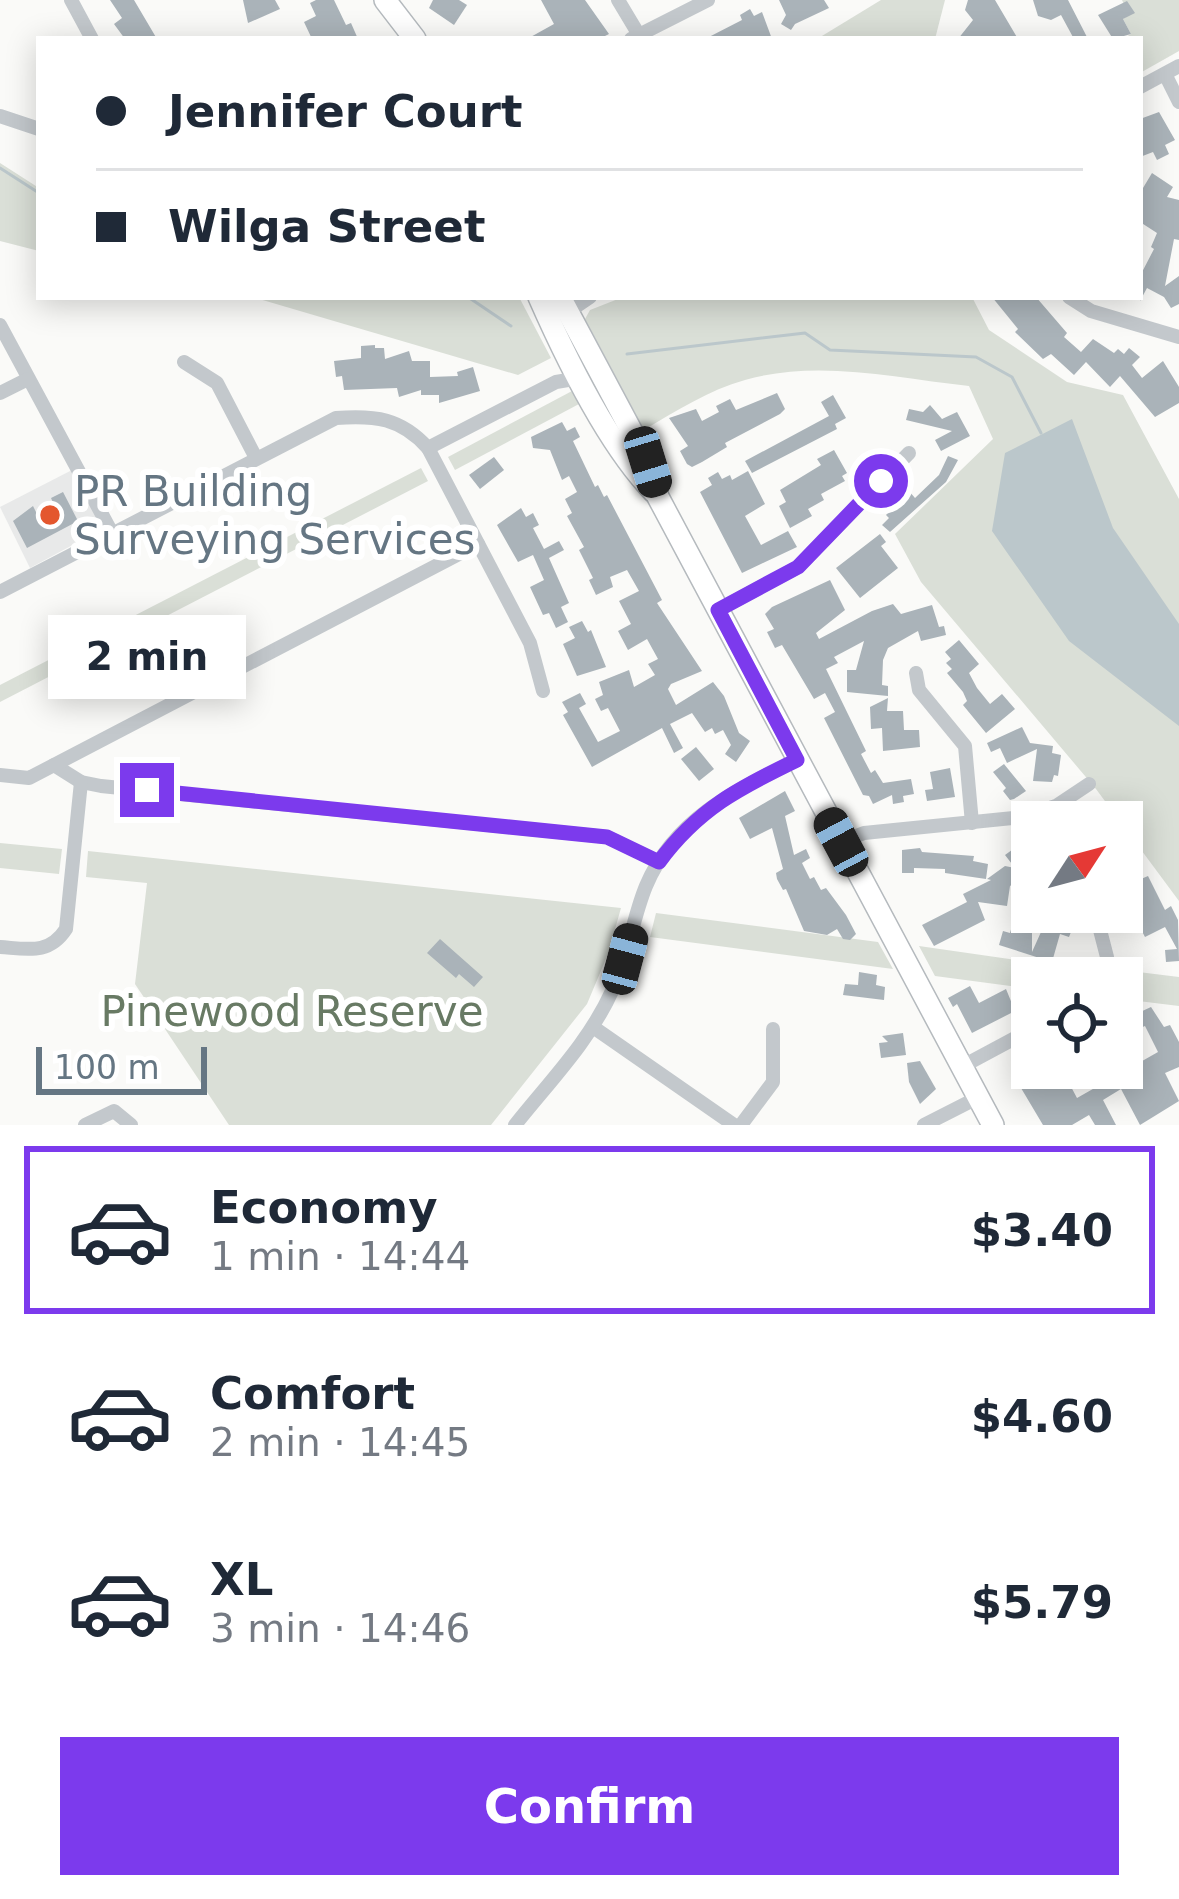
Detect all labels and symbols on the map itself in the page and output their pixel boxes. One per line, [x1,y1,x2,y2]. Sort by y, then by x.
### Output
car [620,422,676,502]
route start [854,454,908,508]
place label: PR Building Surveying Services [74,467,476,564]
marker: PR Building Surveying Services [37,502,63,528]
callout: 2 min [48,616,246,700]
route end [120,763,174,817]
north arrow [1011,801,1143,933]
car [808,802,874,882]
car [598,920,652,998]
park label: Pinewood Reserve [100,987,484,1036]
scale bar [36,1041,207,1094]

